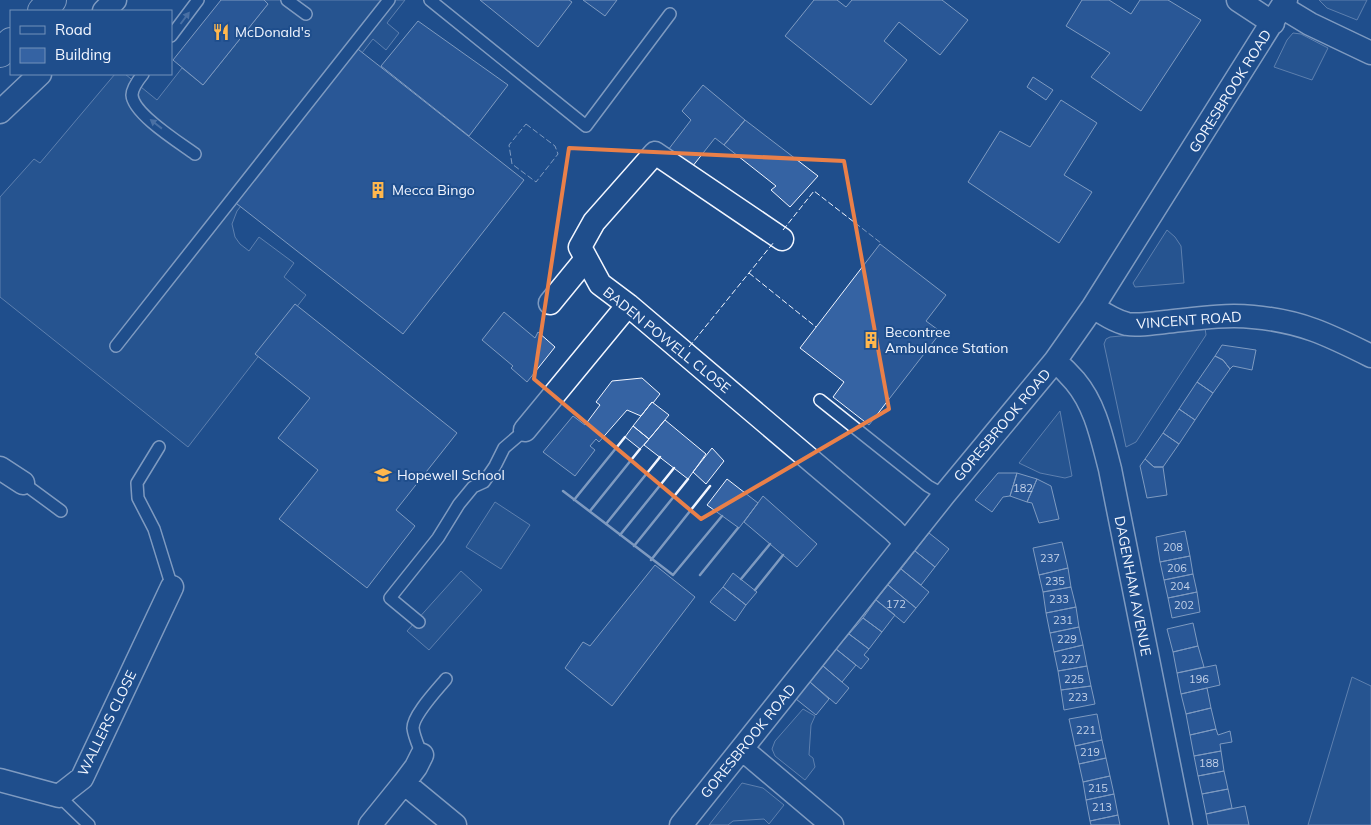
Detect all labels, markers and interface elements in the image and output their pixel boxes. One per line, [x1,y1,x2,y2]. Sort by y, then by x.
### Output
legend [10,10,172,75]
one-way arrow [179,12,190,25]
text: Road [55,20,92,39]
restaurant icon: McDonald's [211,22,231,42]
place label: McDonald's [235,23,311,41]
street label: GORESBROOK ROAD [1185,26,1275,156]
text: Building [55,45,111,64]
one-way arrow [150,119,163,130]
building icon: Mecca Bingo [368,180,388,200]
place label: Mecca Bingo [392,181,475,199]
street label: BADEN POWELL CLOSE [599,283,735,397]
street label: VINCENT ROAD [1136,307,1242,333]
place label: Becontree Ambulance Station [885,323,1008,357]
building icon: Becontree Ambulance Station [861,330,881,350]
street label: GORESBROOK ROAD [950,365,1054,485]
school or university icon: Hopewell School [373,465,393,485]
place label: Hopewell School [397,466,505,484]
house number: 182 [1013,481,1033,495]
street label: DAGENHAM AVENUE [1111,514,1155,658]
house number: 208 [1163,540,1183,554]
house number: 237 [1040,551,1060,565]
house number: 206 [1167,561,1187,575]
house number: 235 [1045,574,1065,588]
house number: 204 [1170,579,1190,593]
house number: 233 [1049,592,1069,606]
house number: 172 [886,597,906,611]
house number: 202 [1174,598,1194,612]
house number: 231 [1053,613,1073,627]
house number: 229 [1057,632,1077,646]
house number: 227 [1061,652,1081,666]
street label: WALLERS CLOSE [74,667,140,779]
house number: 225 [1064,672,1084,686]
house number: 196 [1189,672,1209,686]
street label: GORESBROOK ROAD [696,680,800,802]
house number: 223 [1068,690,1088,704]
house number: 221 [1076,723,1096,737]
house number: 219 [1080,745,1100,759]
house number: 188 [1199,756,1219,770]
house number: 215 [1088,781,1108,795]
house number: 213 [1092,800,1112,814]

